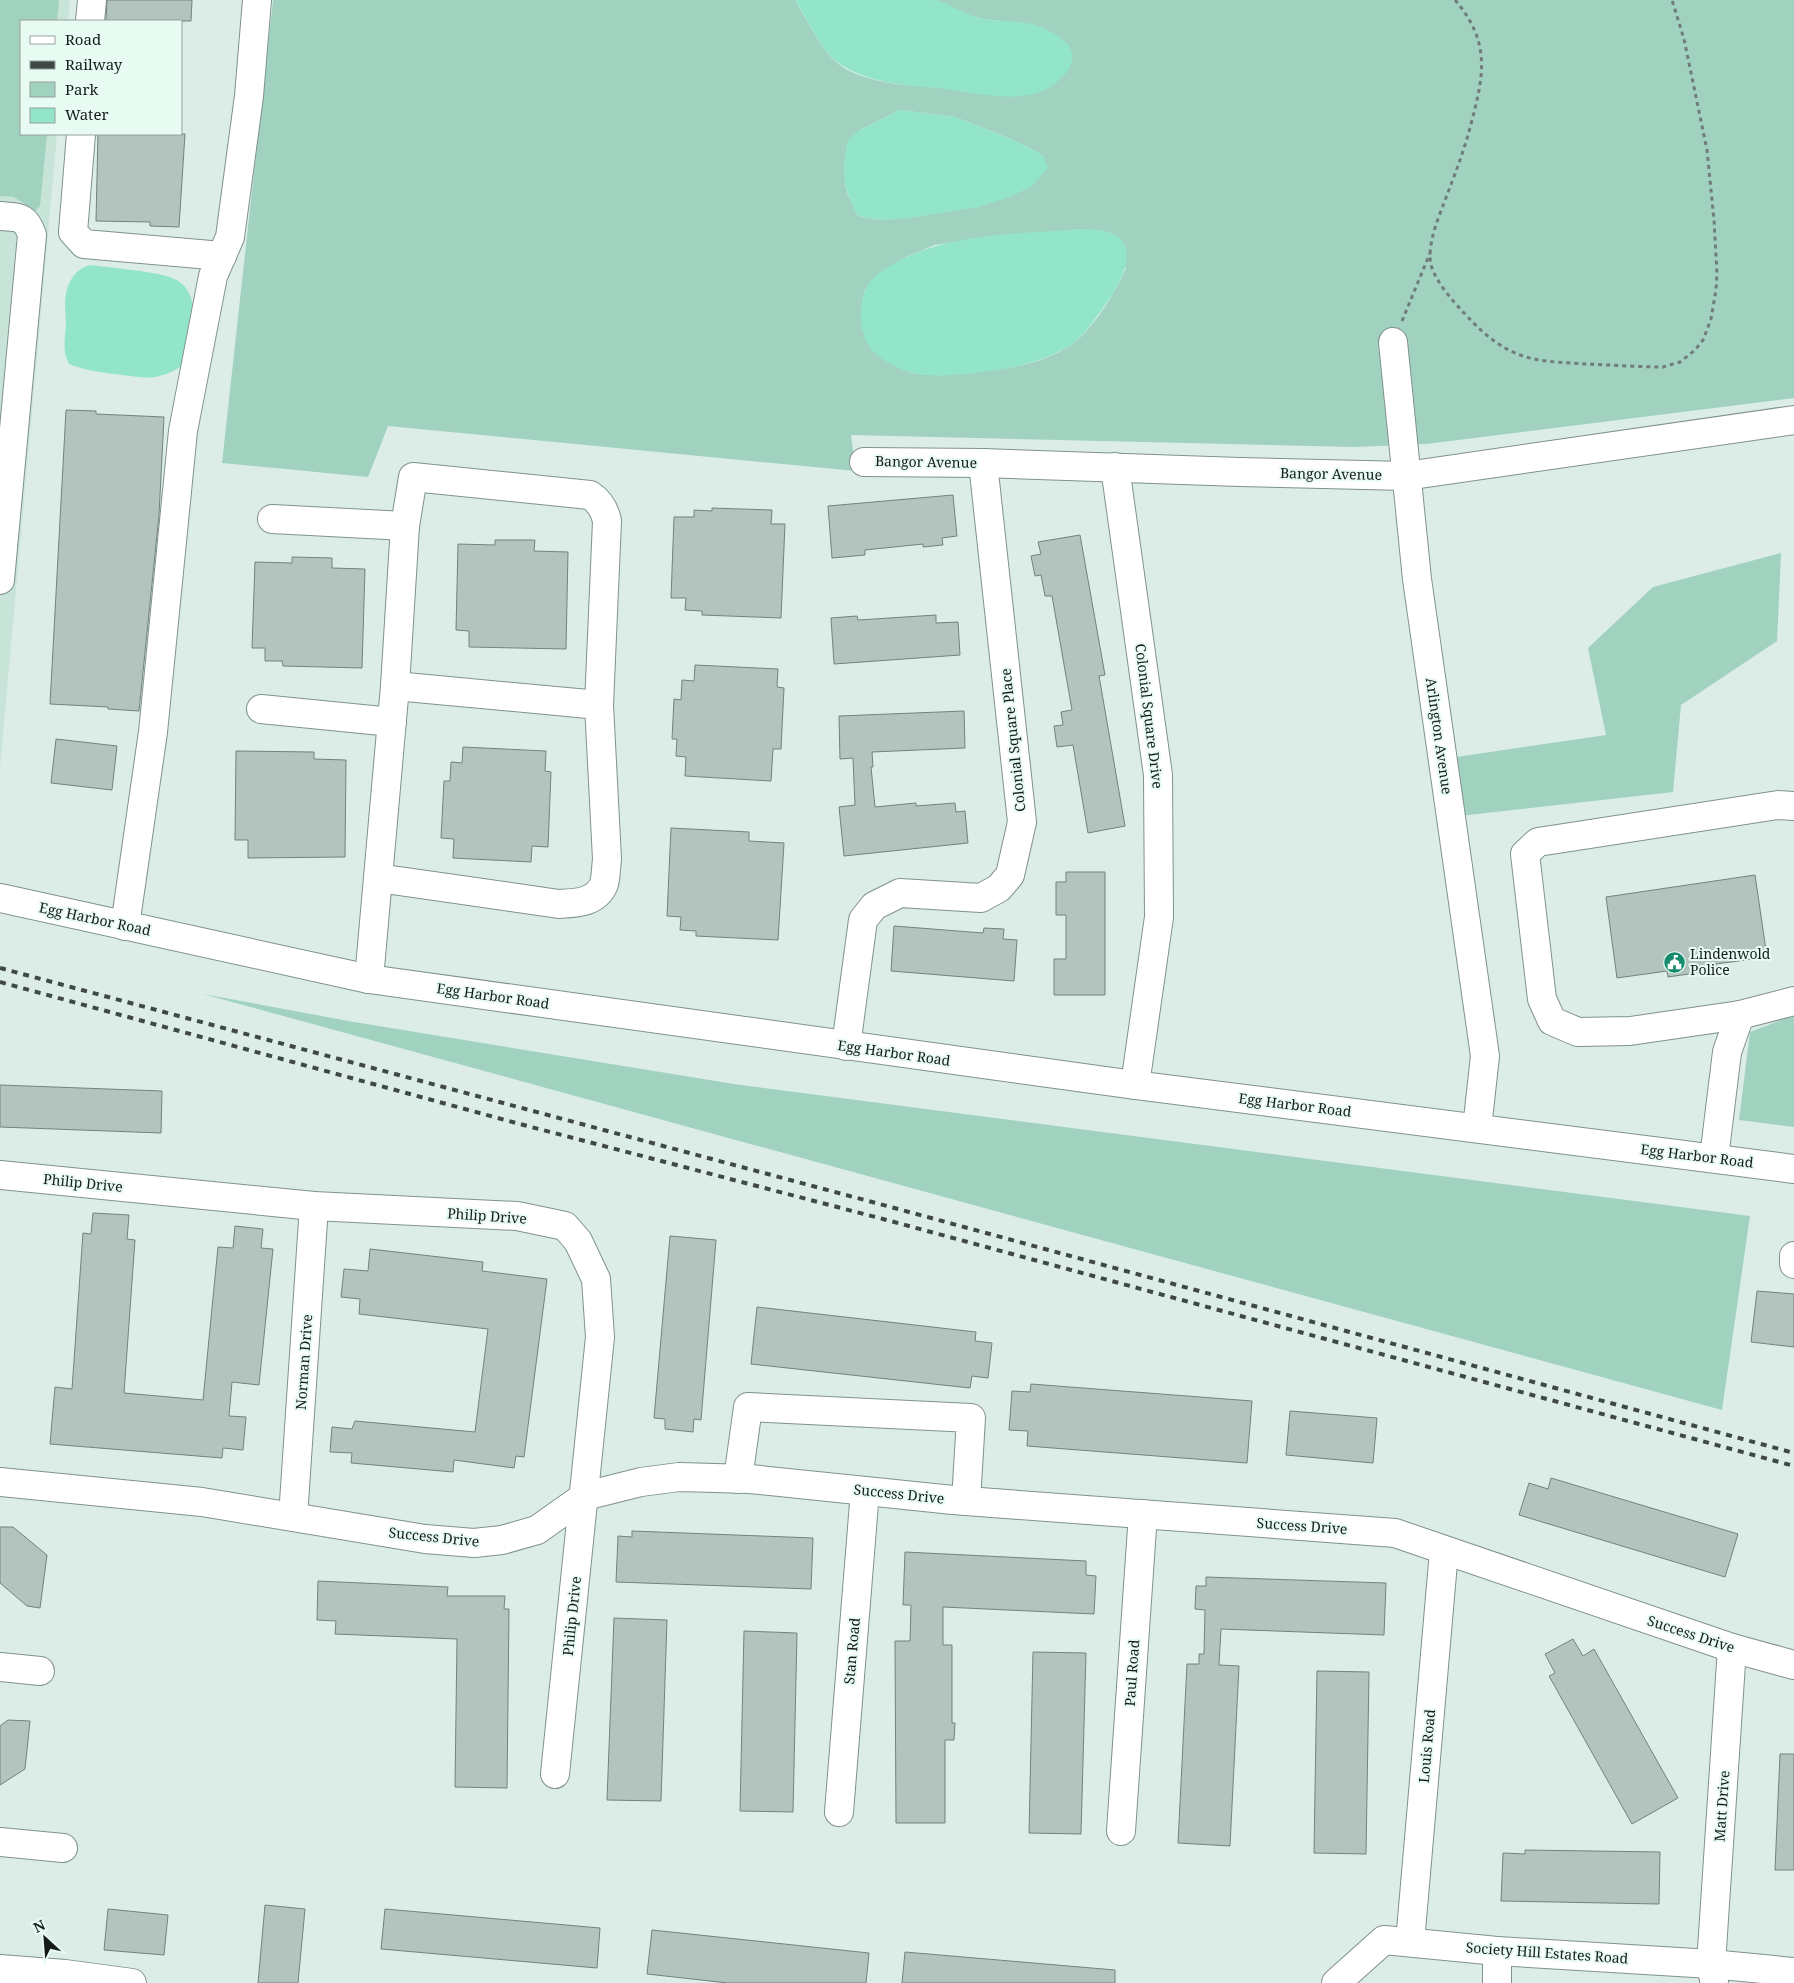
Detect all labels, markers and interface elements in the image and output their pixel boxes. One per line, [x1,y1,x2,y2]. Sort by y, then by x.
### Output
legend [20,20,182,135]
text: Road [65,29,101,49]
text: Railway [65,54,123,74]
text: Park [65,79,99,99]
text: Water [65,104,108,124]
street label: Bangor Avenue [875,451,977,472]
street label: Bangor Avenue [1280,463,1382,484]
street label: Colonial Square Drive [1131,642,1168,790]
street label: Colonial Square Place [996,667,1029,813]
street label: Arlington Avenue [1422,676,1457,795]
street label: Egg Harbor Road [38,897,153,940]
place label: Lindenwold Police [1690,944,1771,979]
public building icon: Lindenwold Police [1662,950,1686,974]
street label: Egg Harbor Road [435,978,551,1013]
street label: Egg Harbor Road [836,1035,952,1070]
street label: Egg Harbor Road [1237,1088,1353,1121]
street label: Egg Harbor Road [1639,1139,1755,1172]
street label: Philip Drive [42,1169,124,1196]
street label: Philip Drive [447,1203,527,1228]
street label: Norman Drive [291,1313,316,1411]
street label: Success Drive [853,1479,945,1508]
street label: Success Drive [1256,1513,1348,1538]
street label: Success Drive [388,1522,480,1551]
street label: Philip Drive [558,1575,585,1657]
street label: Success Drive [1645,1610,1737,1657]
street label: Stan Road [839,1616,864,1685]
street label: Paul Road [1120,1639,1143,1707]
street label: Louis Road [1414,1708,1439,1784]
street label: Matt Drive [1710,1770,1733,1842]
north arrow [20,1913,70,1963]
text: N [30,1915,48,1937]
street label: Society Hill Estates Road [1465,1937,1629,1968]

